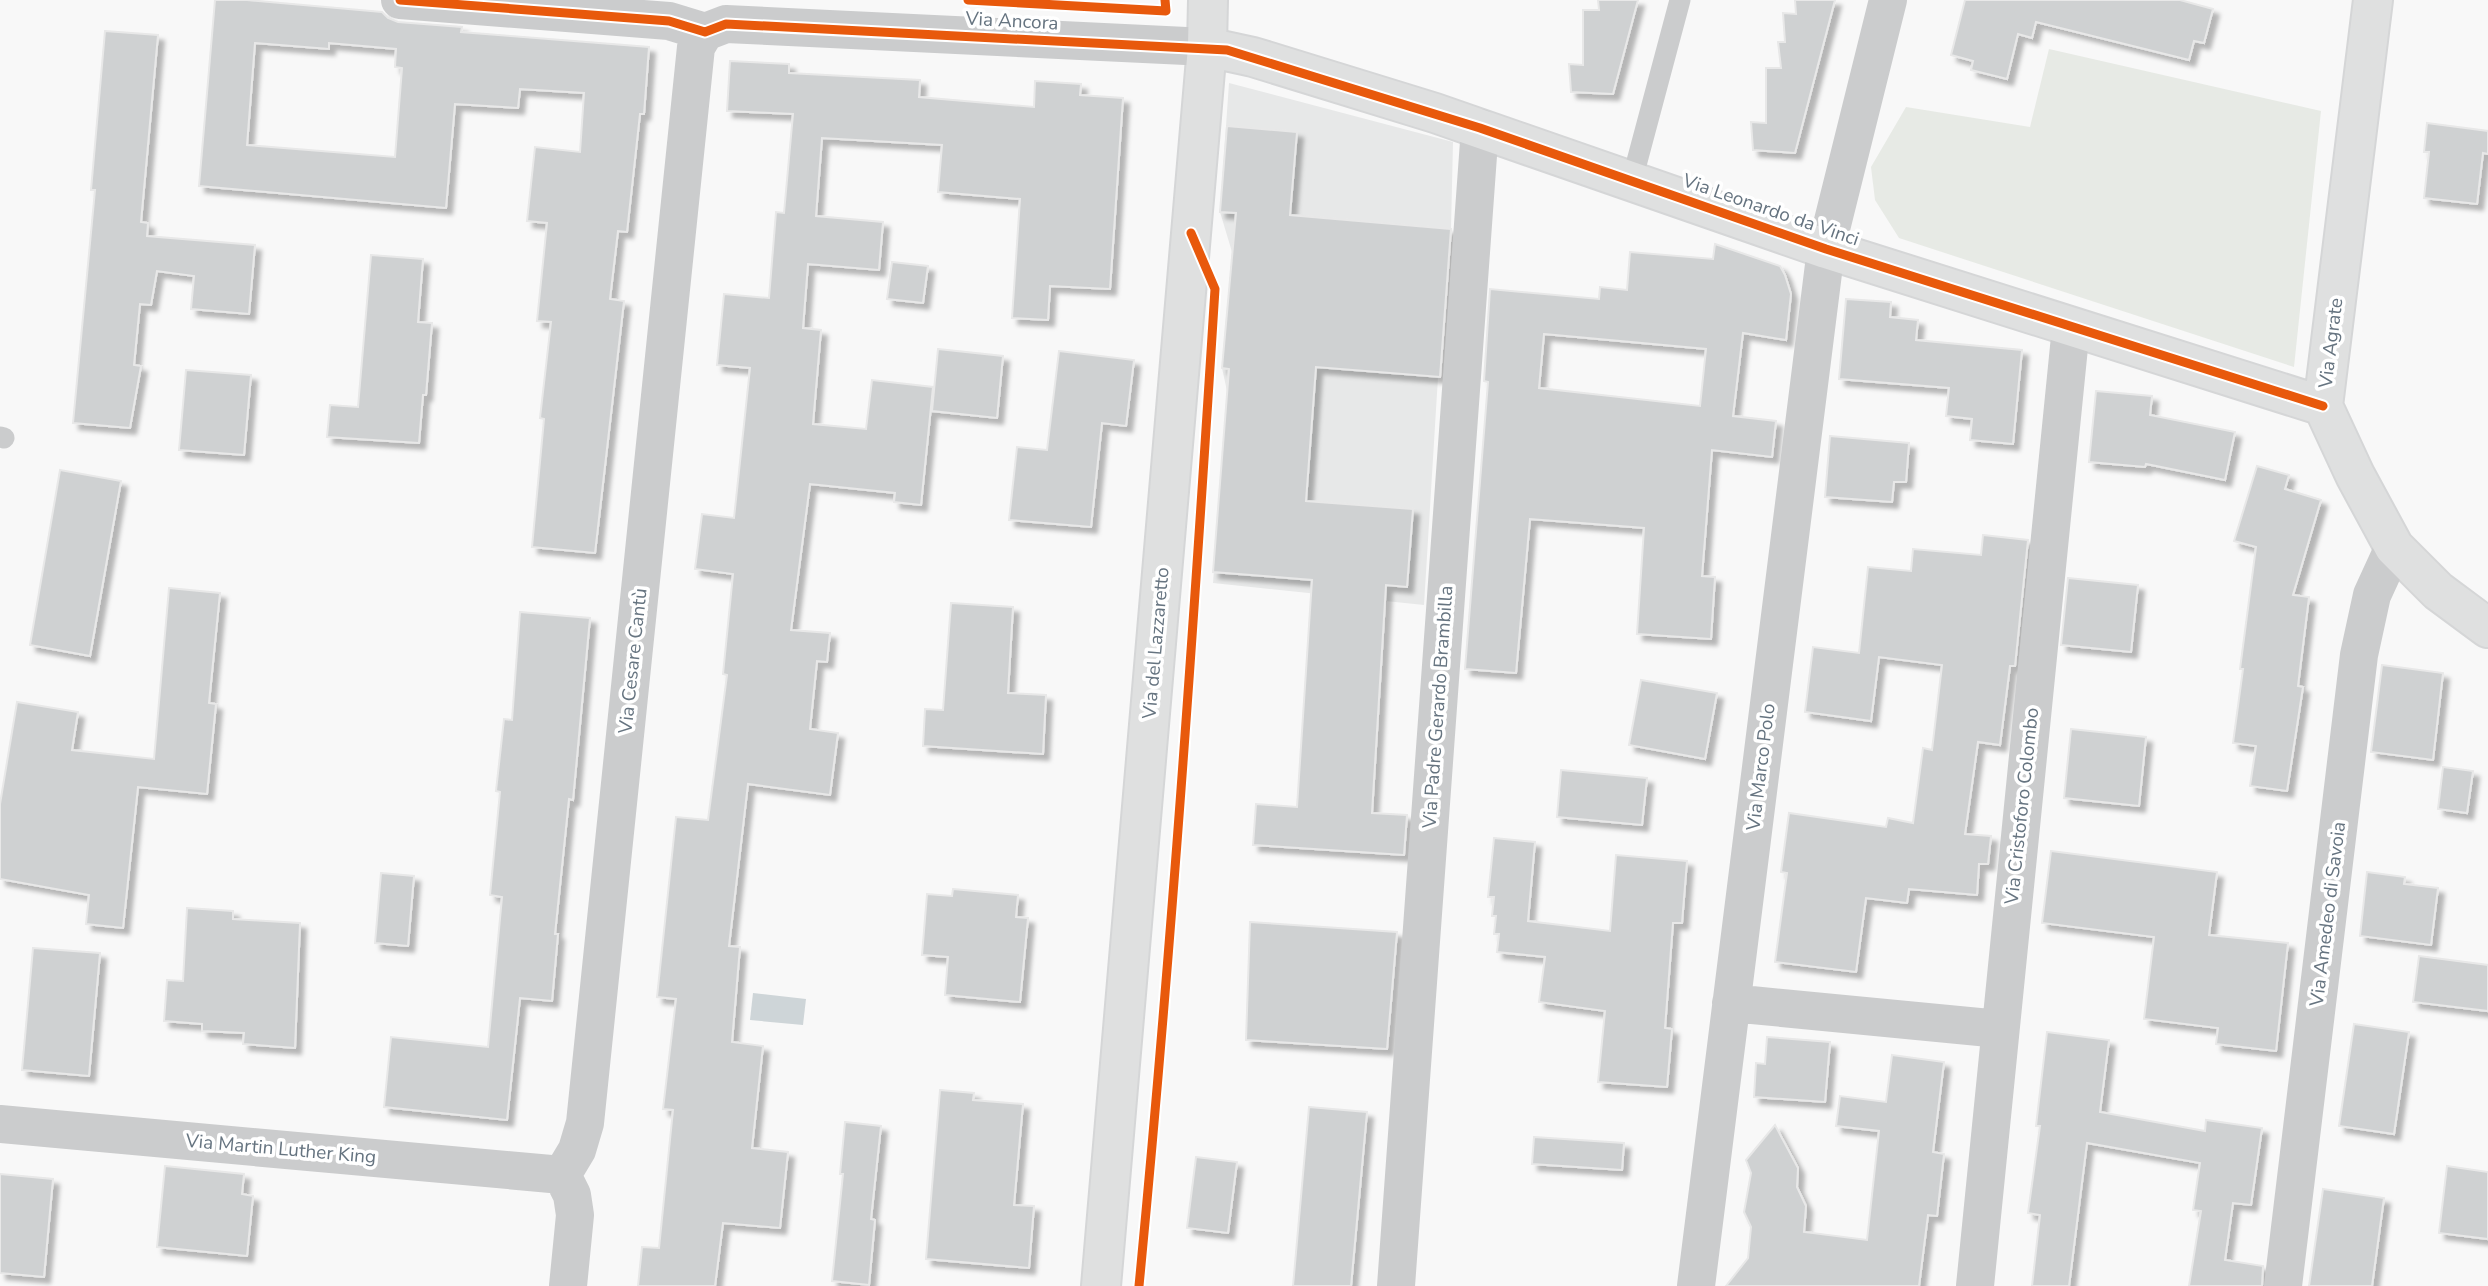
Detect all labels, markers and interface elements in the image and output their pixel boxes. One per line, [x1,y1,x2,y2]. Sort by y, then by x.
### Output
street label: Via Ancora [964,6,1059,36]
street label: Via Leonardo da Vinci [1678,167,1863,252]
street label: Via Agrate [2312,296,2349,391]
street label: Via del Lazzaretto [1136,566,1176,721]
street label: Via Padre Gerardo Brambilla [1416,585,1459,830]
street label: Via Cesare Cantù [612,587,654,736]
street label: Via Marco Polo [1740,702,1782,833]
street label: Via Cristoforo Colombo [1999,706,2045,907]
street label: Via Amedeo di Savoia [2304,820,2352,1009]
street label: Via Martin Luther King [184,1128,377,1170]

